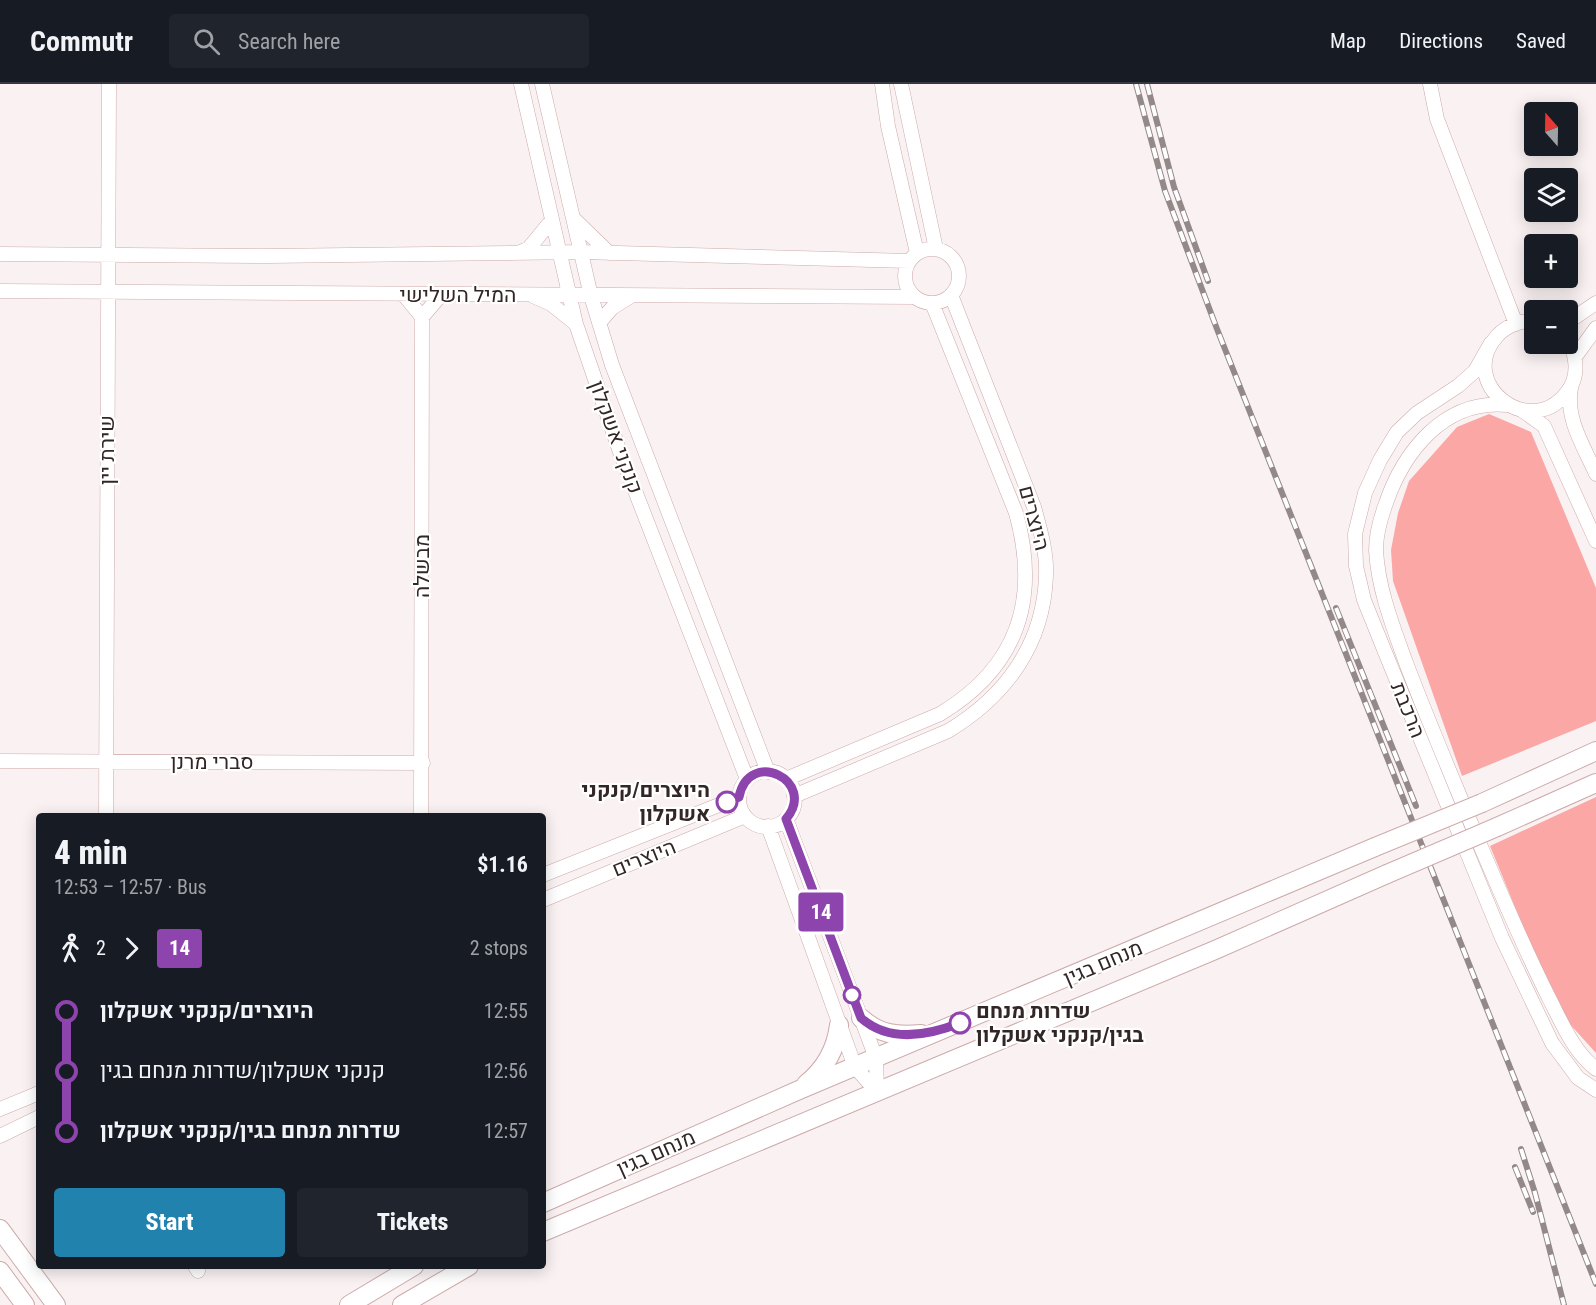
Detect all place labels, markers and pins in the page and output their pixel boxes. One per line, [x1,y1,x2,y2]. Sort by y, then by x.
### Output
place label: היוצרים/קנקני אשקלון [581,778,710,826]
marker: היוצרים/קנקני אשקלון [716,791,738,813]
unlabelled marker [843,986,861,1004]
place label: שדרות מנחם בגין/קנקני אשקלון [976,999,1144,1047]
marker: שדרות מנחם בגין/קנקני אשקלון [949,1012,971,1034]

